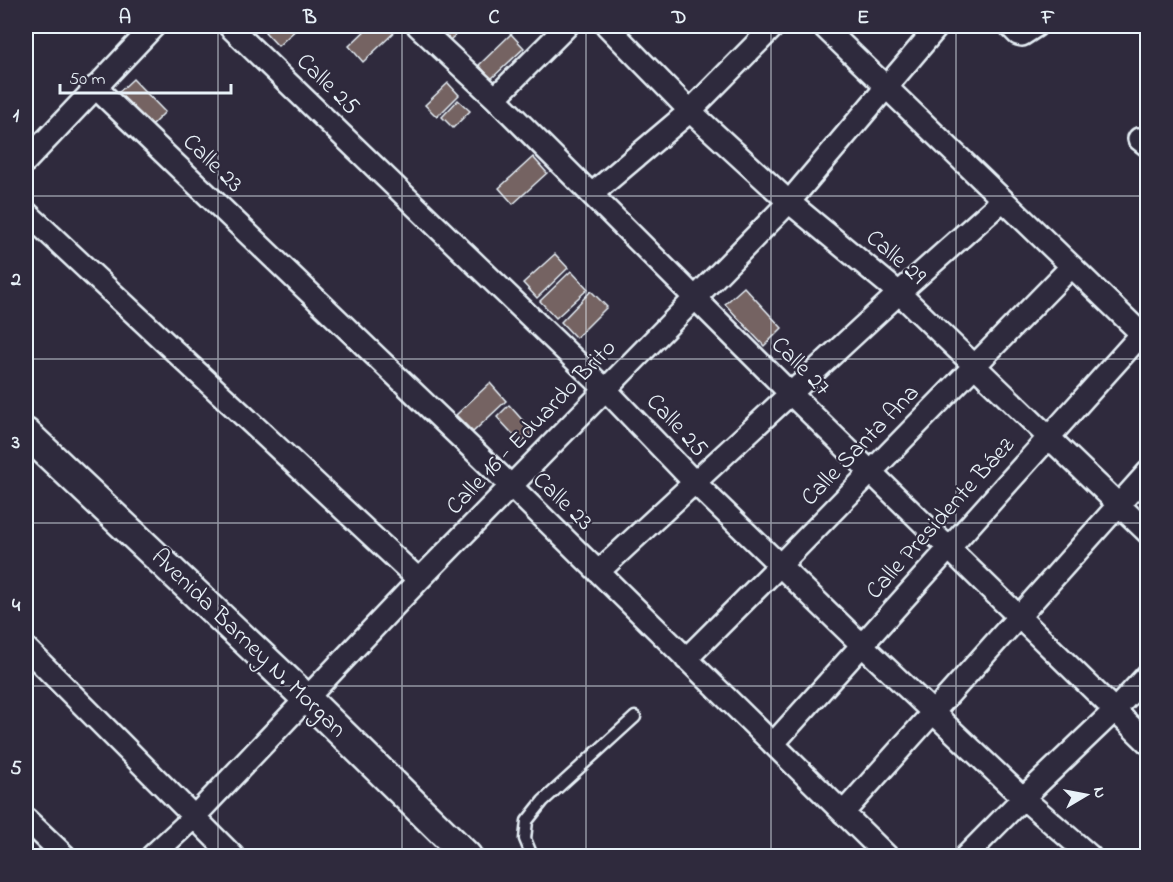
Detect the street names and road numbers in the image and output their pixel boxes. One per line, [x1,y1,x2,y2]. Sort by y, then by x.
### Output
street label: Calle 25 [287,46,367,124]
street label: Calle 23 [174,126,250,202]
street label: Calle 29 [857,222,934,295]
street label: Calle 27 [762,329,838,405]
street label: Calle 16 - Eduardo Brito [439,332,625,524]
street label: Calle Santa Ana [794,377,928,515]
street label: Calle 25 [637,386,715,466]
street label: Calle Presidente Báez [858,429,1024,608]
street label: Calle 23 [524,464,600,540]
street label: Avenida Barney N. Morgan [142,541,354,748]

